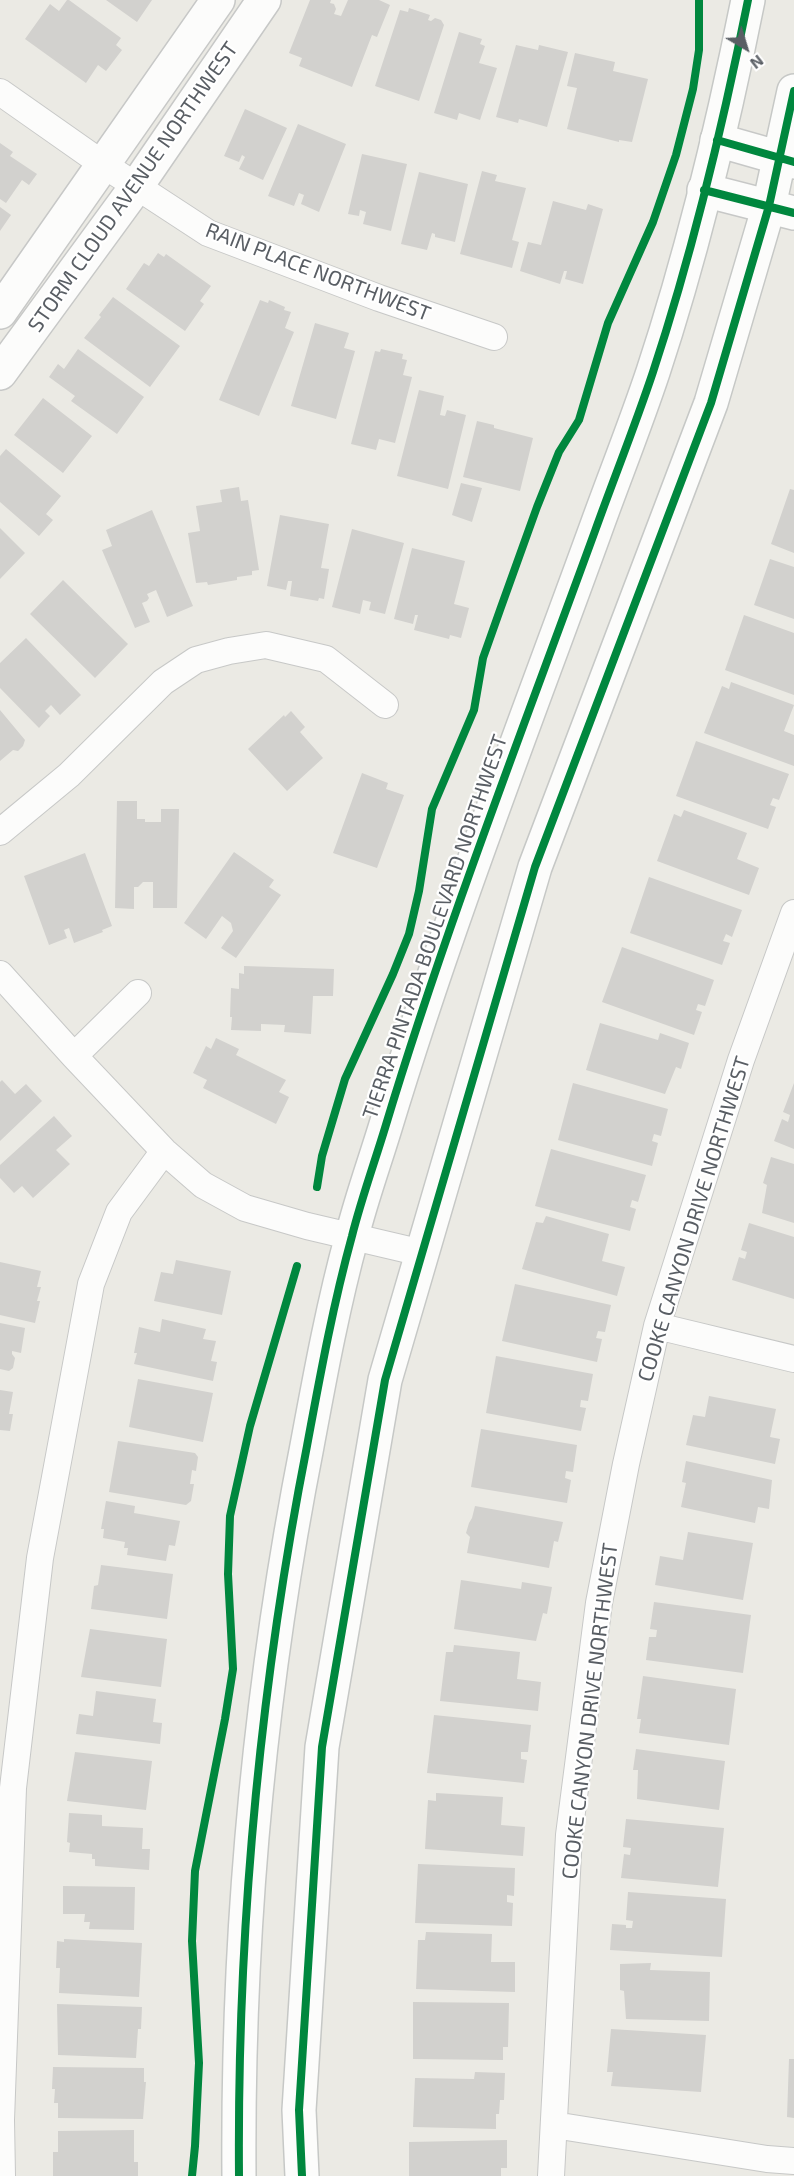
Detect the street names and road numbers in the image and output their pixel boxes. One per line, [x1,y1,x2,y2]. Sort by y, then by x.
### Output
street label: STORM CLOUD AVENUE NORTHWEST [23,37,243,337]
street label: RAIN PLACE NORTHWEST [202,217,434,327]
street label: TIERRA PINTADA BOULEVARD NORTHWEST [357,731,513,1123]
street label: COOKE CANYON DRIVE NORTHWEST [632,1053,756,1385]
street label: COOKE CANYON DRIVE NORTHWEST [557,1541,623,1881]

